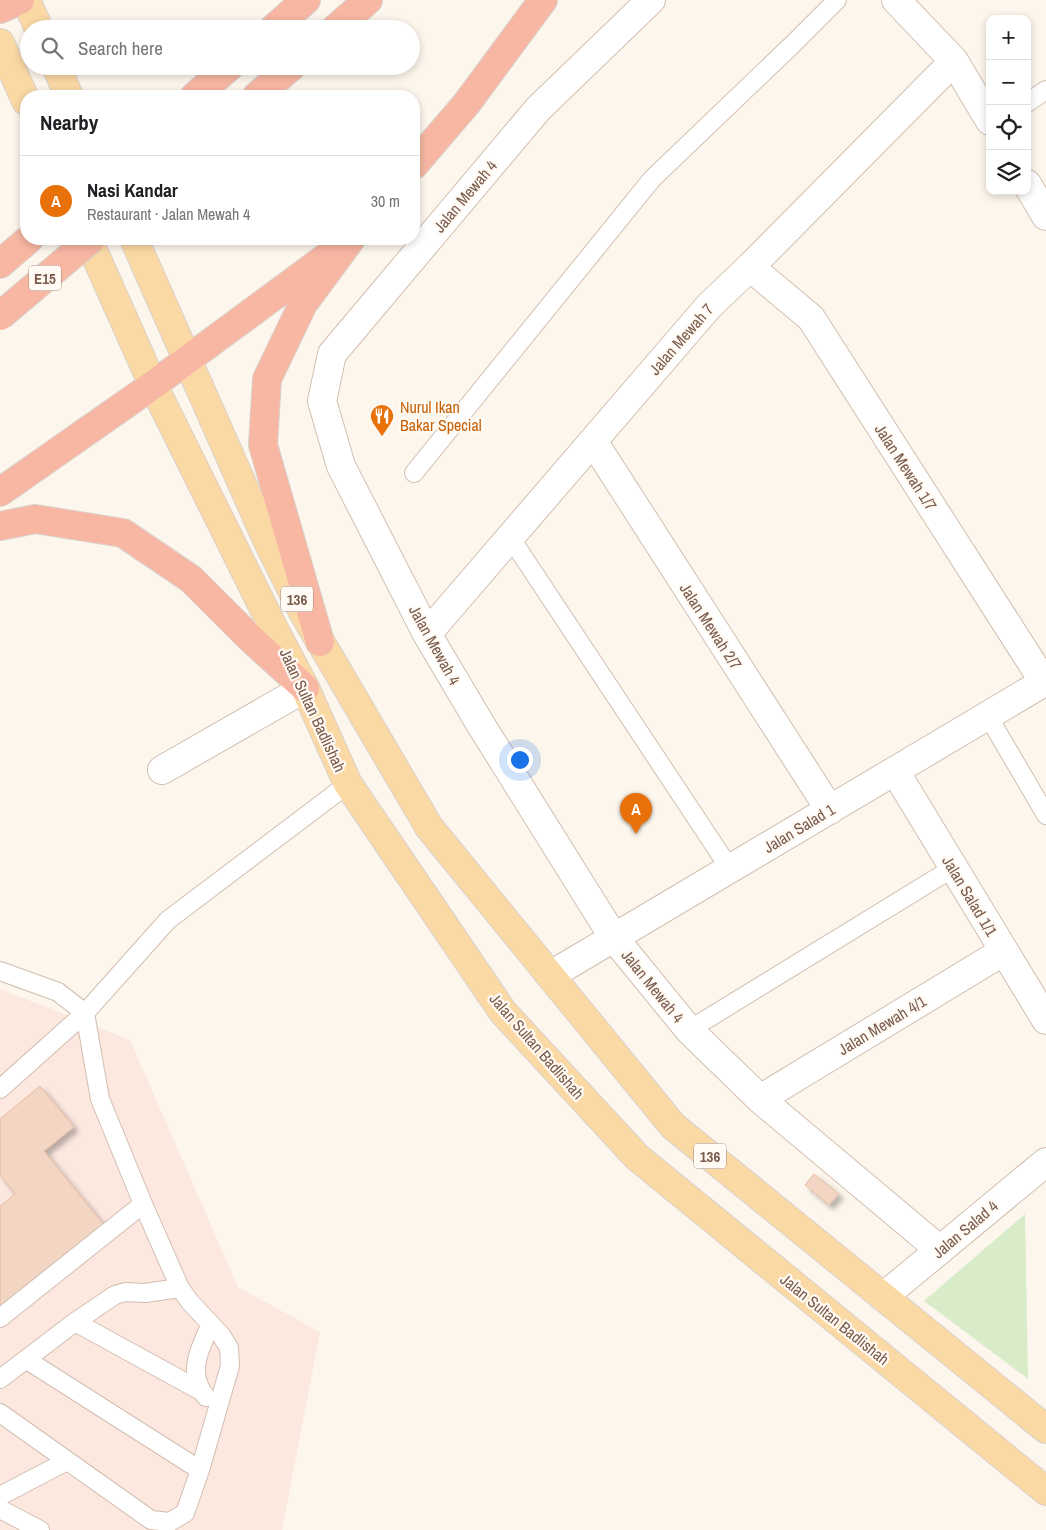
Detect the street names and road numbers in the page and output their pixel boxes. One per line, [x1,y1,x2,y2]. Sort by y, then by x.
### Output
street label: Jalan Mewah 4 [428,155,502,237]
road number: E15 [29,266,61,290]
street label: Jalan Mewah 7 [644,298,718,380]
street label: Jalan Mewah 1/7 [870,419,942,515]
street label: Jalan Mewah 2/7 [675,578,747,674]
road number: 136 [281,586,313,612]
street label: Jalan Mewah 4 [404,601,466,689]
street label: Jalan Sultan Badlishah [275,645,351,775]
street label: Jalan Salad 1 [759,798,839,858]
street label: Jalan Salad 1/1 [937,852,1003,941]
street label: Jalan Mewah 4 [617,945,689,1027]
street label: Jalan Sultan Badlishah [485,988,589,1104]
street label: Jalan Mewah 4/1 [834,990,931,1060]
road number: 136 [694,1144,726,1168]
street label: Jalan Salad 4 [927,1195,1003,1263]
street label: Jalan Sultan Badlishah [776,1268,894,1370]

